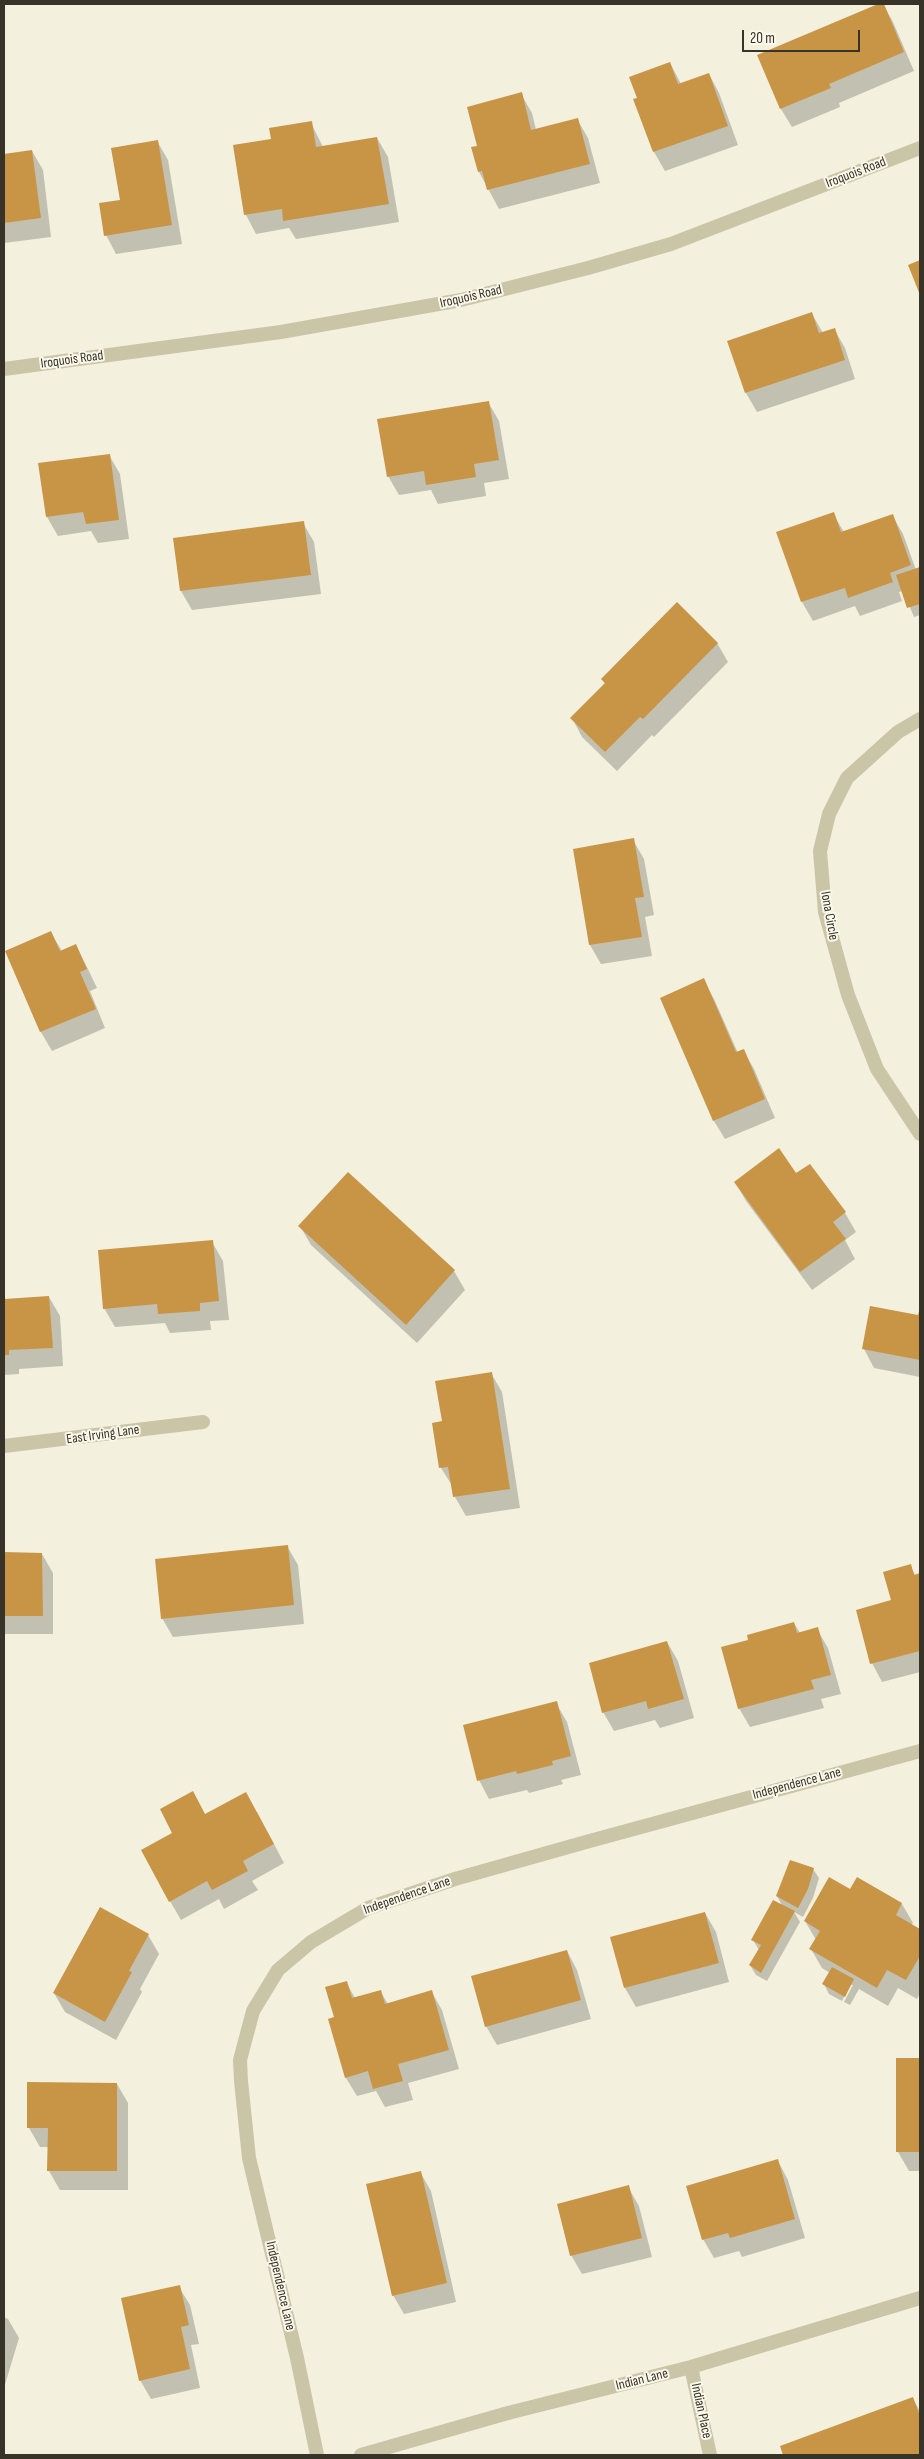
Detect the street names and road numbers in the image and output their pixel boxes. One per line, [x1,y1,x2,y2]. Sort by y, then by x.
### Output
street label: Iroquois Road [824,154,888,192]
street label: Iroquois Road [438,282,504,312]
street label: Iroquois Road [40,347,104,373]
street label: Iona Circle [816,890,842,942]
street label: East Irving Lane [65,1422,141,1448]
street label: Independence Lane [751,1764,843,1804]
street label: Independence Lane [361,1873,453,1919]
street label: Independence Lane [262,2240,298,2332]
street label: Indian Lane [614,2365,670,2395]
street label: Indian Place [687,2382,715,2440]

